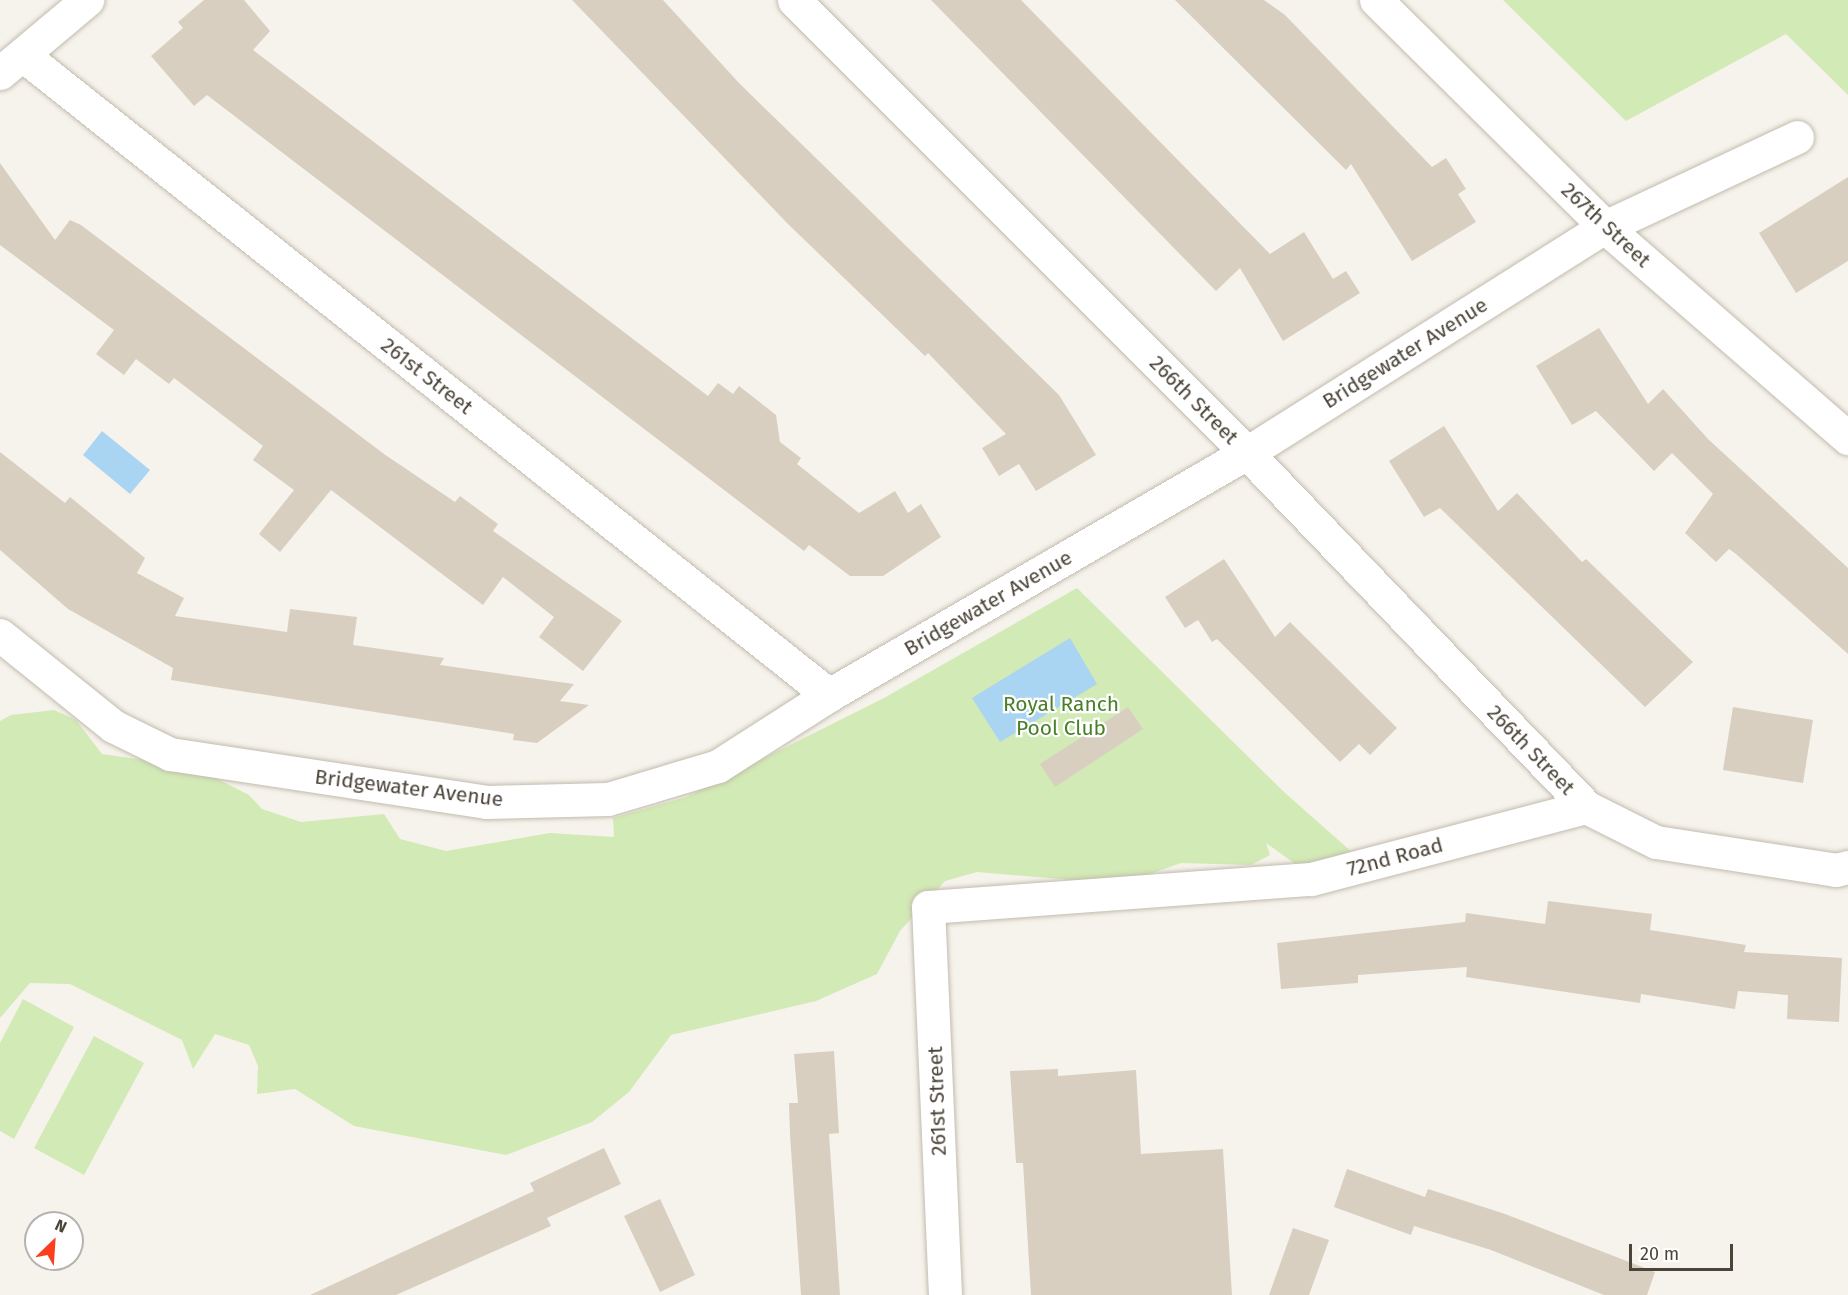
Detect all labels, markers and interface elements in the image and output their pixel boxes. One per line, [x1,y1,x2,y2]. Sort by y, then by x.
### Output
street label: 267th Street [1556,177,1656,273]
street label: Bridgewater Avenue [1318,292,1492,414]
street label: 261st Street [376,332,478,420]
street label: 266th Street [1144,350,1244,450]
street label: Bridgewater Avenue [900,545,1076,661]
park label: Royal Ranch Pool Club [1003,691,1119,741]
street label: 266th Street [1482,700,1580,800]
street label: Bridgewater Avenue [313,764,505,812]
street label: 72nd Road [1344,832,1446,882]
street label: 261st Street [922,1046,952,1156]
north arrow [24,1211,84,1271]
text: N [52,1215,70,1237]
scale bar [1632,1232,1736,1270]
text: 20 m [1640,1243,1679,1265]

